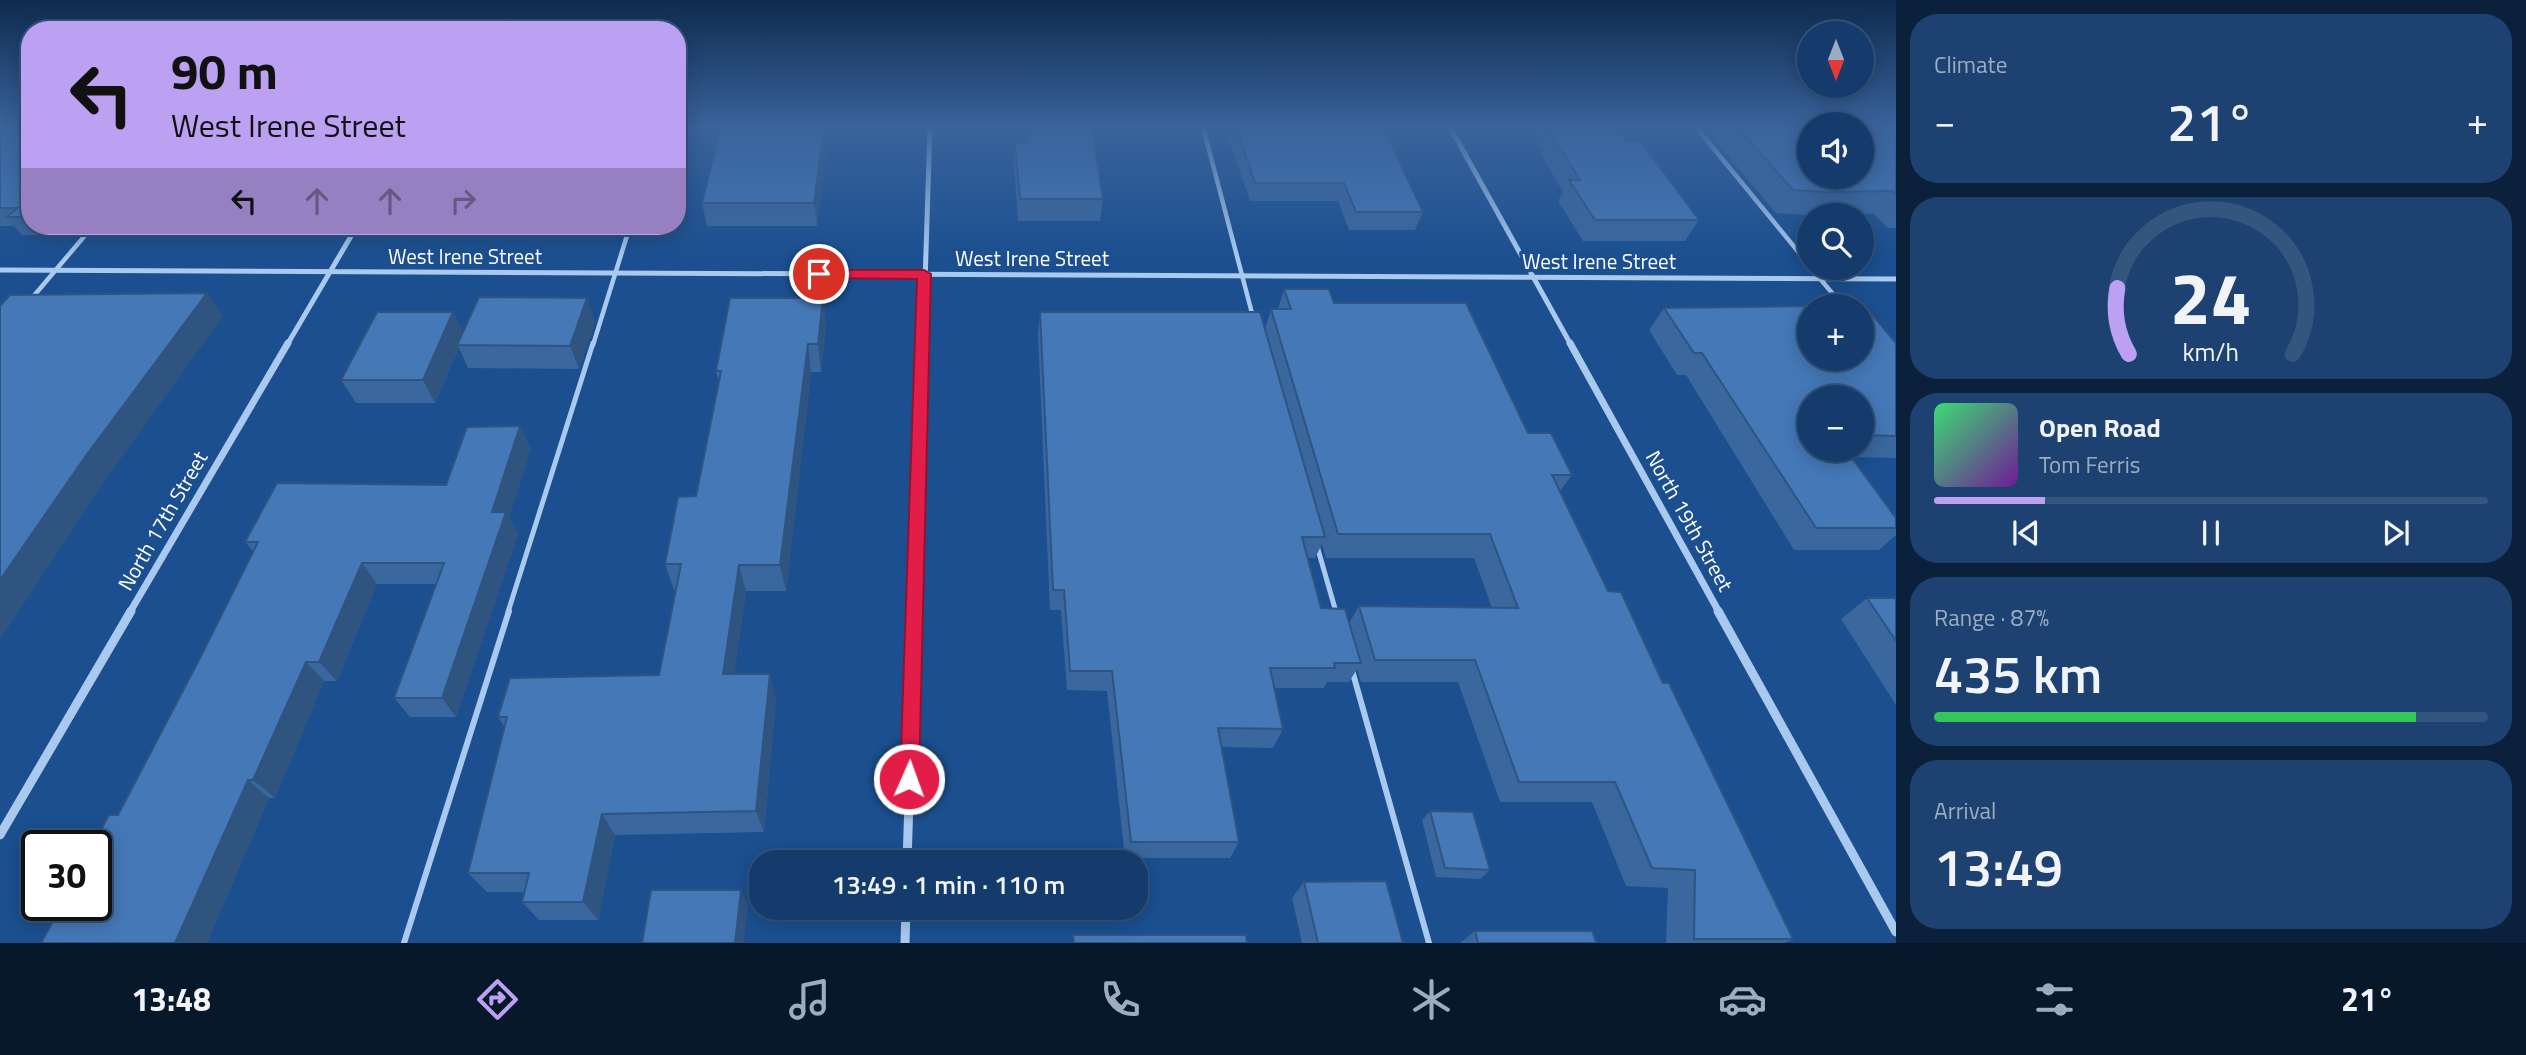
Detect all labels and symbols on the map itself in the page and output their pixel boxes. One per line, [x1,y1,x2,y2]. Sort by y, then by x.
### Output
north arrow [1797,21,1874,98]
street label: West Irene Street [388,240,543,272]
street label: West Irene Street [955,242,1110,274]
pin [789,244,849,304]
street label: West Irene Street [1522,245,1677,277]
street label: North 17th Street [109,444,215,596]
street label: North 19th Street [1638,444,1742,597]
position arrow [872,742,946,816]
speed limit sign: 30 [21,830,112,921]

